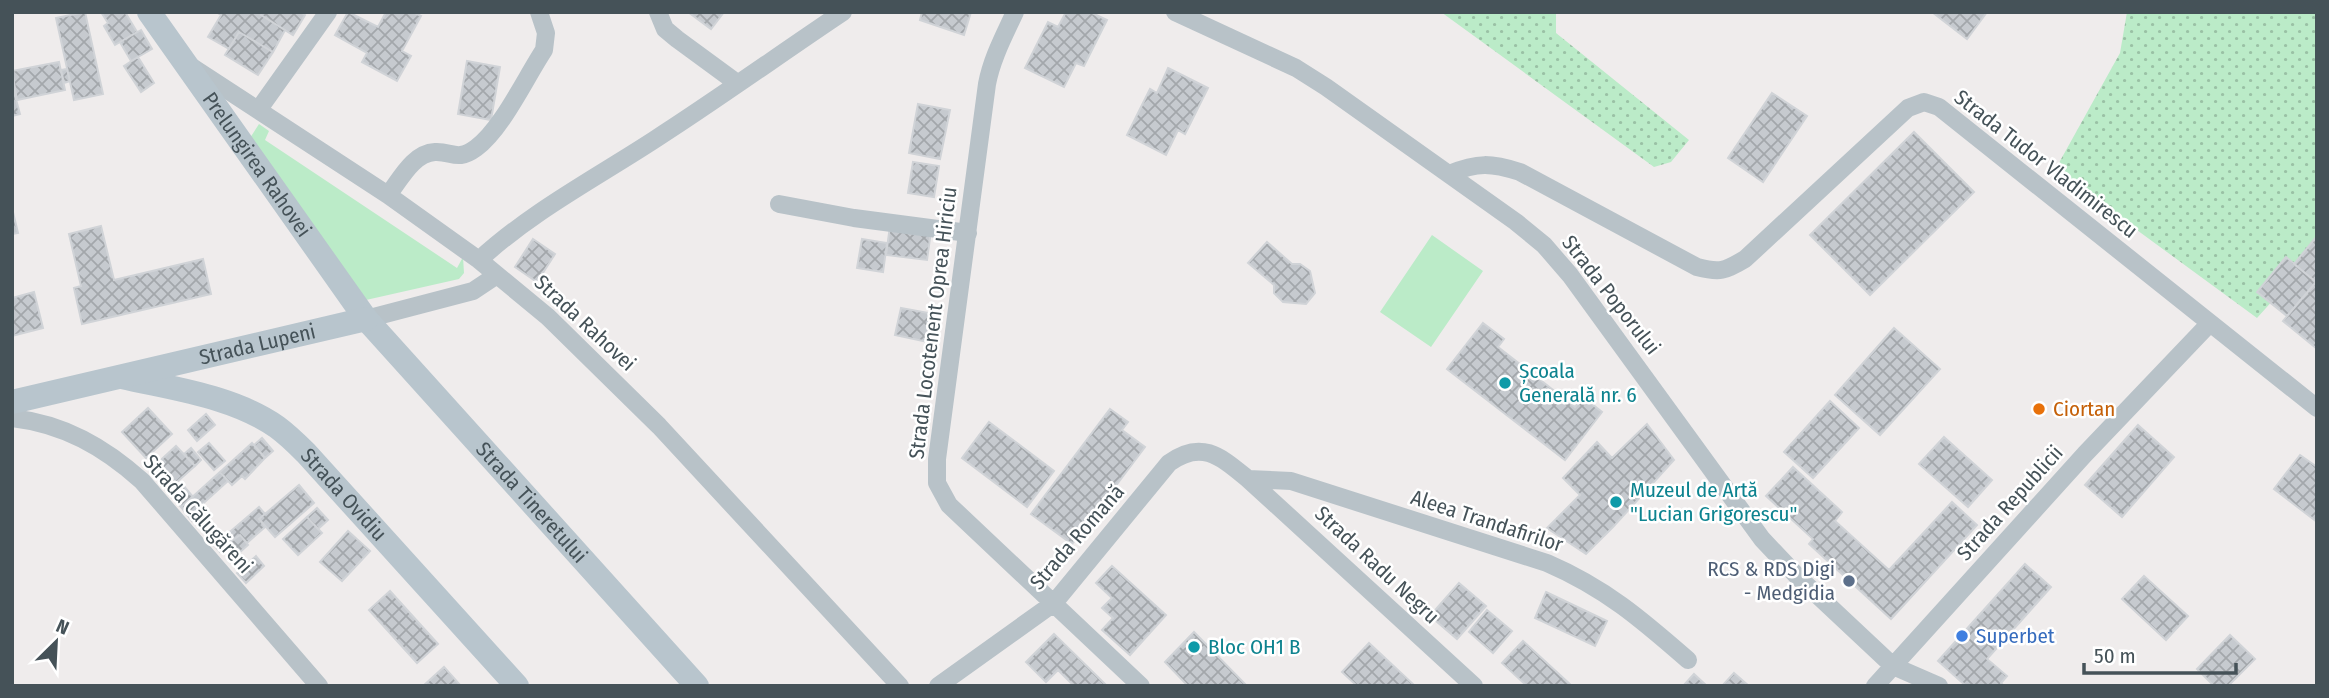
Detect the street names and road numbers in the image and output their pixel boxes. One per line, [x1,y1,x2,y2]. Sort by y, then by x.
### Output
street label: Strada Tudor Vladimirescu [1949,84,2143,244]
street label: Prelungirea Rahovei [197,87,317,242]
street label: Strada Locotenent Oprea Hiriciu [903,185,963,461]
street label: Strada Poporului [1556,230,1666,360]
street label: Strada Rahovei [529,269,641,377]
street label: Strada Lupeni [197,318,318,371]
street label: Strada Tineretului [470,437,593,568]
street label: Strada Republicii [1951,440,2069,566]
street label: Strada Ovidiu [295,443,392,546]
street label: Strada Călugăreni [138,449,258,579]
street label: Strada Romană [1024,479,1130,595]
street label: Aleea Trandafirilor [1408,484,1567,558]
street label: Strada Radu Negru [1309,501,1445,629]

